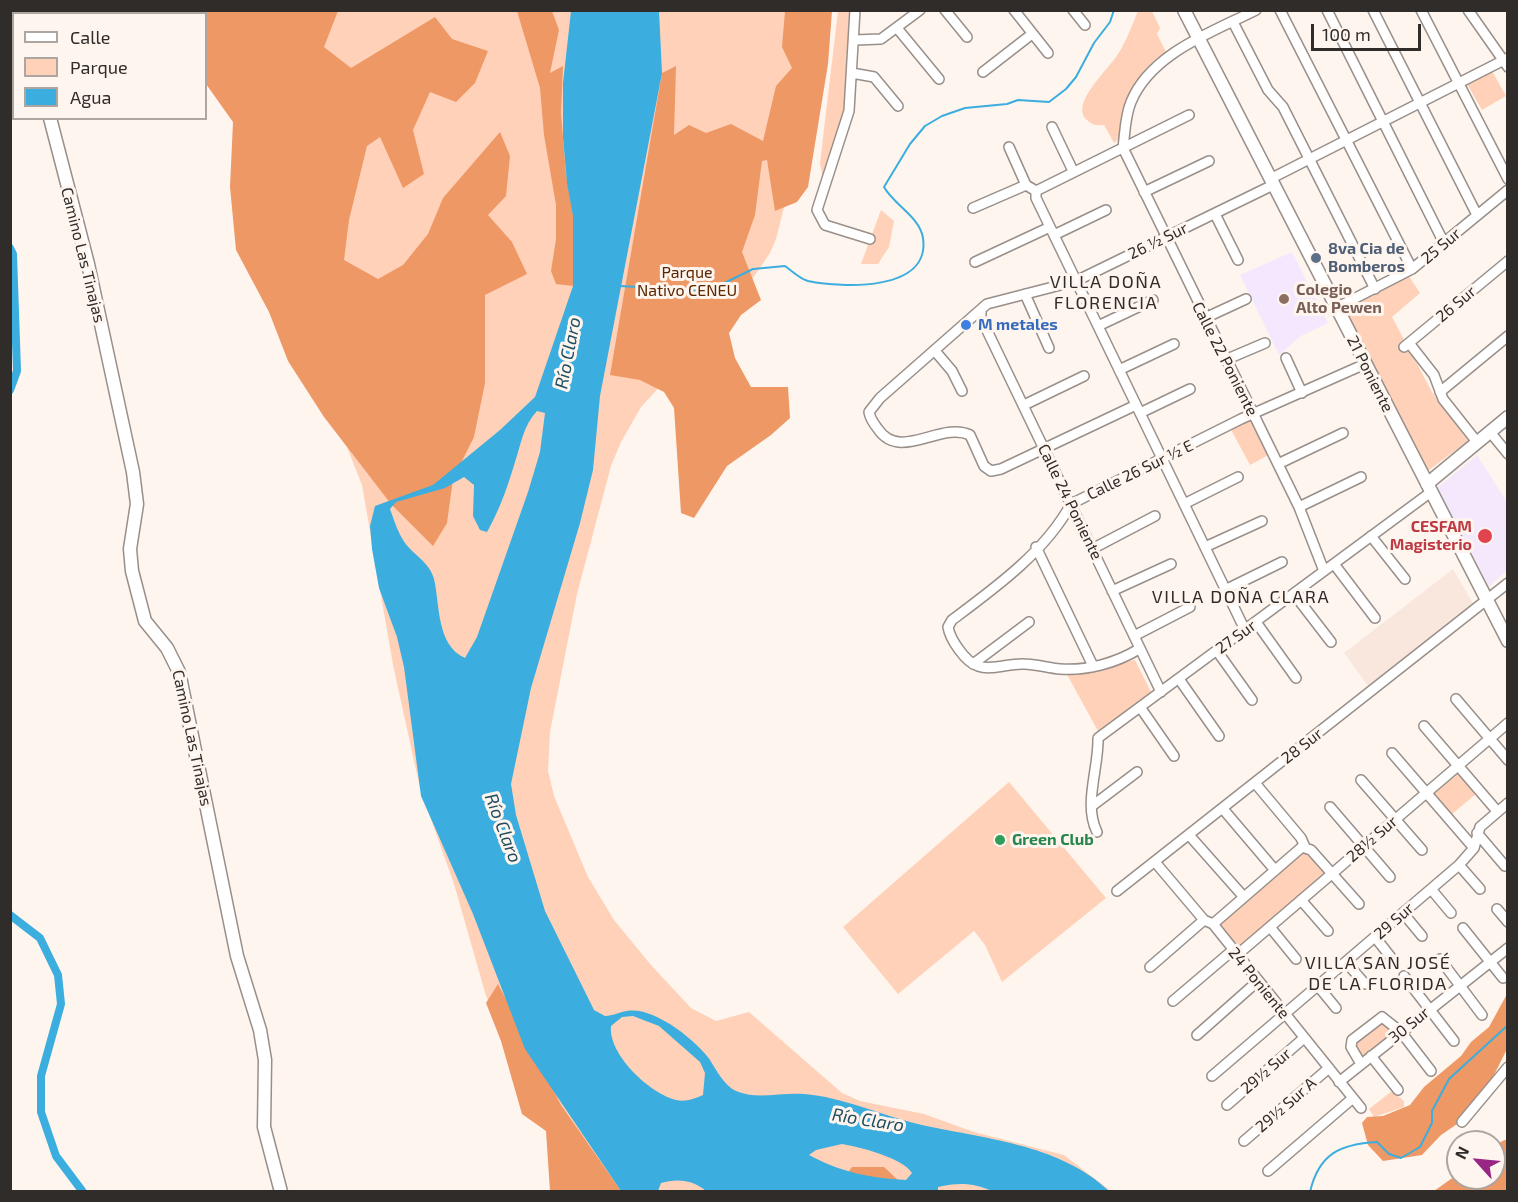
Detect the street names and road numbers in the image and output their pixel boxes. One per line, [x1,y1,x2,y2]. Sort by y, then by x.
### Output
street label: Camino Las Tinajas [57,185,109,325]
street label: 26 ½ Sur [1125,218,1191,264]
street label: 25 Sur [1417,224,1465,268]
street label: 26 Sur [1432,282,1480,326]
street label: Calle 22 Poniente [1188,299,1262,419]
street label: 21 Poniente [1343,333,1397,415]
street label: Calle 26 Sur ½ E [1084,436,1196,504]
street label: Calle 24 Poniente [1034,441,1106,563]
street label: 27 Sur [1212,616,1260,658]
street label: Camino Las Tinajas [168,668,216,808]
street label: 28 Sur [1278,724,1326,768]
street label: 28½ Sur [1343,812,1401,866]
street label: 29 Sur [1370,899,1418,943]
street label: 24 Poniente [1224,943,1294,1023]
street label: 30 Sur [1385,1003,1433,1047]
street label: 29½ Sur [1237,1044,1295,1098]
street label: 29½ Sur A [1252,1074,1320,1136]

